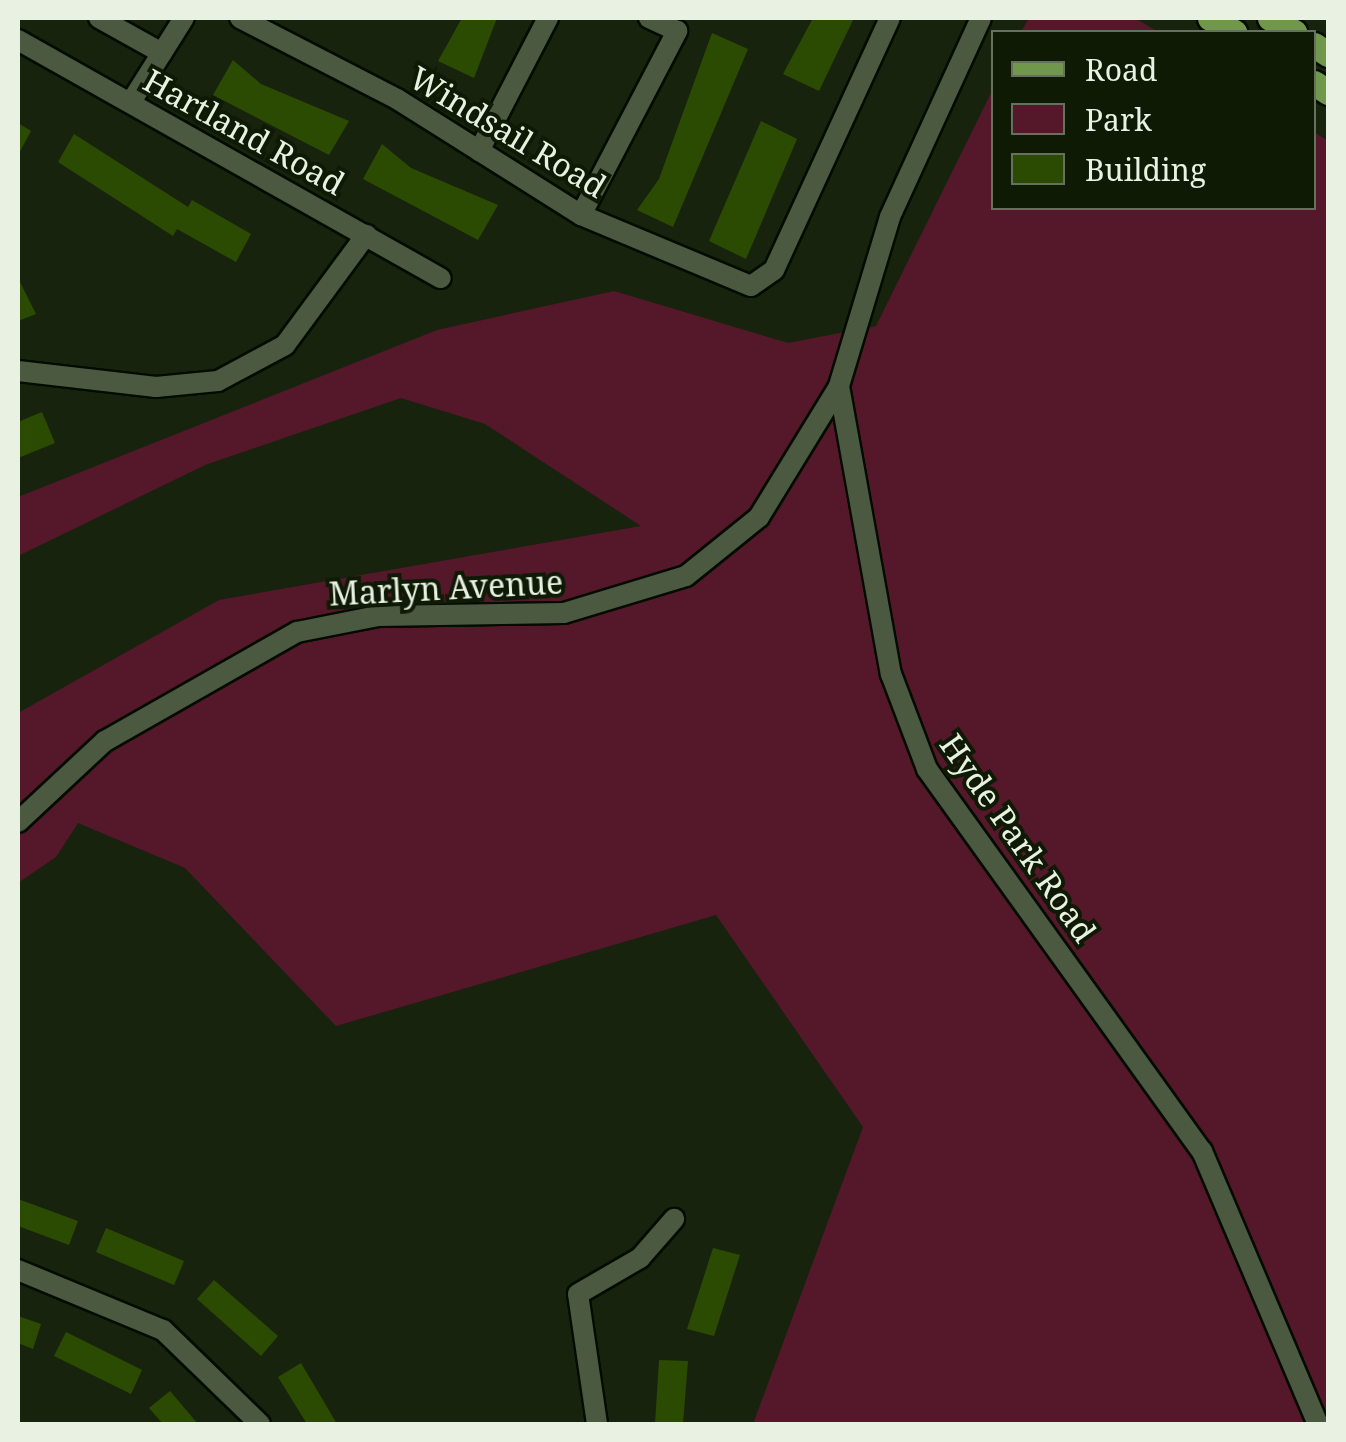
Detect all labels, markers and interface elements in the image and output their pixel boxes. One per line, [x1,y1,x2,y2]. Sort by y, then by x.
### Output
legend [991,30,1316,210]
text: Road [1085,49,1157,90]
street label: Windsail Road [403,58,613,206]
street label: Hartland Road [137,61,351,203]
text: Park [1085,99,1152,140]
text: Building [1085,149,1206,190]
street label: Marlyn Avenue [328,563,564,613]
street label: Hyde Park Road [932,727,1104,949]

